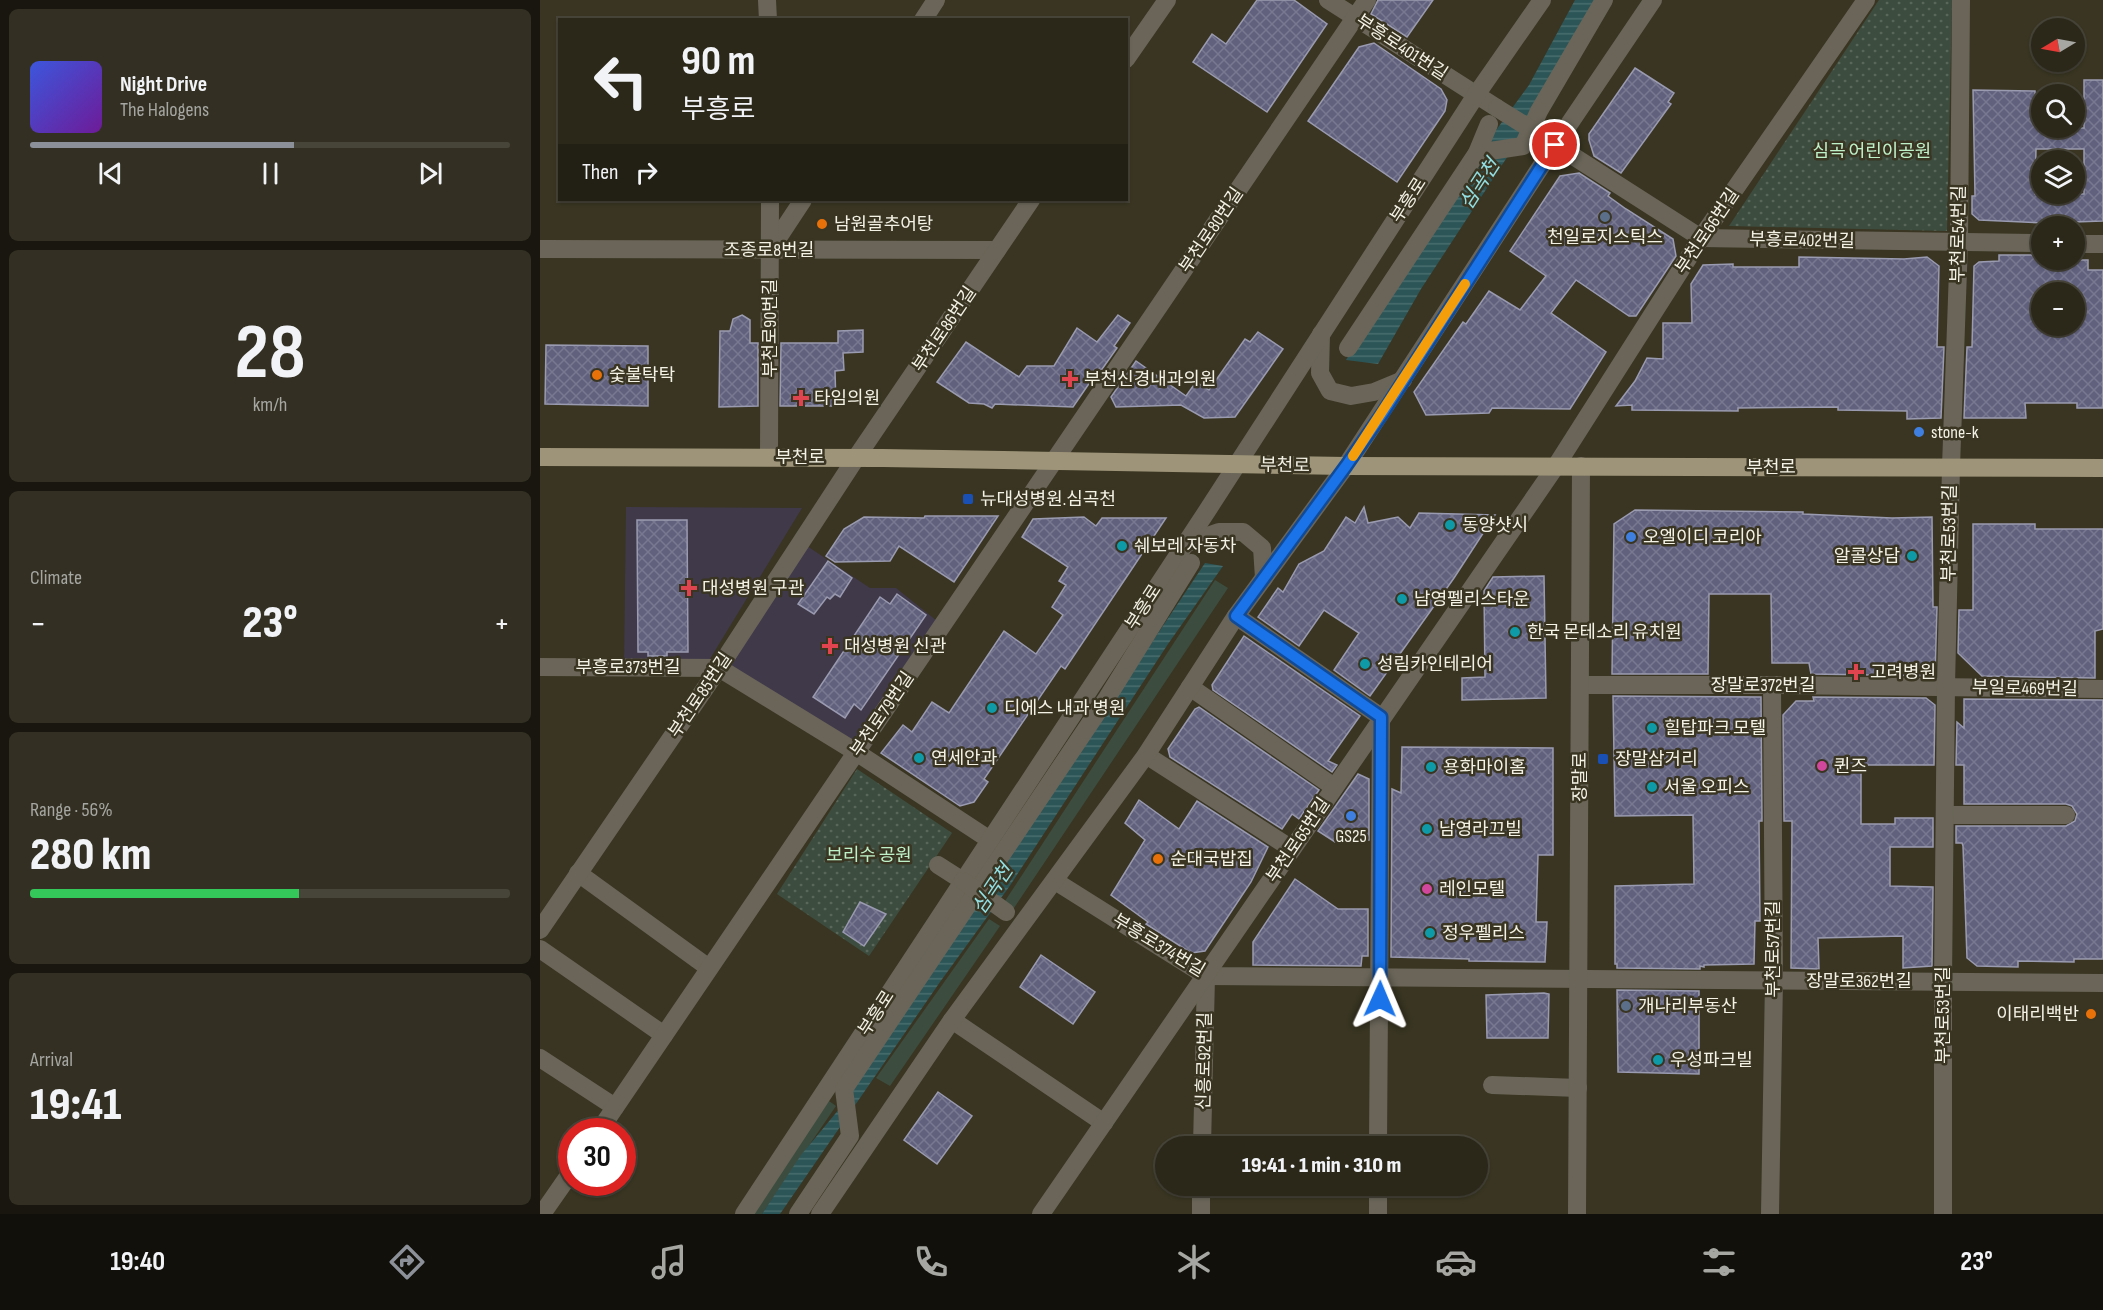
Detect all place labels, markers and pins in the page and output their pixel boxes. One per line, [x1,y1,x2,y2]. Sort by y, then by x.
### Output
pin [1529,119,1580,170]
marker: 천일로지스틱스 [1598,210,1612,224]
place label: 남원골추어탕 [834,214,933,235]
marker: 남원골추어탕 [815,217,829,231]
place label: 천일로지스틱스 [1547,227,1663,248]
place label: 숯불탁탁 [609,365,675,386]
marker: 숯불탁탁 [590,368,604,382]
place label: 부천신경내과의원 [1084,369,1216,390]
marker: 부천신경내과의원 [1061,370,1079,388]
place label: 타임의원 [814,388,880,409]
marker: 타임의원 [792,389,810,407]
place label: stone-k [1931,422,1979,443]
marker: stone-k [1912,425,1926,439]
place label: 뉴대성병원.심곡천 [980,489,1116,510]
marker: 뉴대성병원.심곡천 [961,492,975,506]
place label: 동양샷시 [1462,515,1528,536]
marker: 동양샷시 [1443,518,1457,532]
place label: 오엘이디 코리아 [1643,527,1762,548]
marker: 오엘이디 코리아 [1624,530,1638,544]
place label: 쉐보레 자동차 [1134,536,1237,557]
marker: 쉐보레 자동차 [1115,539,1129,553]
place label: 알콜상담 [1834,546,1900,567]
marker: 알콜상담 [1905,549,1919,563]
place label: 대성병원 구관 [702,578,805,599]
marker: 대성병원 구관 [680,579,698,597]
place label: 남영펠리스타운 [1414,589,1530,610]
marker: 남영펠리스타운 [1395,592,1409,606]
place label: 한국 몬테소리 유치원 [1527,622,1682,643]
marker: 한국 몬테소리 유치원 [1508,625,1522,639]
place label: 대성병원 신관 [844,636,947,657]
marker: 대성병원 신관 [821,637,839,655]
place label: 성림카인테리어 [1377,654,1493,675]
marker: 성림카인테리어 [1358,657,1372,671]
place label: 고려병원 [1870,662,1936,683]
marker: 고려병원 [1847,663,1865,681]
place label: 디에스 내과 병원 [1004,698,1126,719]
marker: 디에스 내과 병원 [985,701,999,715]
place label: 힐탑파크 모텔 [1664,718,1766,739]
marker: 힐탑파크 모텔 [1645,721,1659,735]
place label: 연세안과 [931,748,998,769]
place label: 장말삼거리 [1615,749,1698,770]
marker: 연세안과 [912,751,926,765]
marker: 장말삼거리 [1596,752,1610,766]
place label: 퀸즈 [1834,756,1867,777]
place label: 용화마이홈 [1443,757,1526,778]
marker: 퀸즈 [1815,759,1829,773]
marker: 용화마이홈 [1424,760,1438,774]
place label: 서울 오피스 [1664,777,1750,798]
marker: 서울 오피스 [1645,780,1659,794]
marker: GS25 [1344,809,1358,823]
place label: 남영라끄빌 [1439,819,1522,840]
marker: 남영라끄빌 [1420,822,1434,836]
place label: GS25 [1335,826,1367,847]
place label: 순대국밥집 [1170,849,1253,870]
marker: 순대국밥집 [1151,852,1165,866]
place label: 레인모텔 [1439,879,1505,900]
marker: 레인모텔 [1420,882,1434,896]
place label: 정우펠리스 [1442,923,1525,944]
marker: 정우펠리스 [1423,926,1437,940]
place label: 개나리부동산 [1638,996,1737,1017]
marker: 개나리부동산 [1619,999,1633,1013]
place label: 이태리백반 [1996,1004,2079,1025]
marker: 이태리백반 [2084,1007,2098,1021]
place label: 우성파크빌 [1670,1050,1753,1071]
marker: 우성파크빌 [1651,1053,1665,1067]

